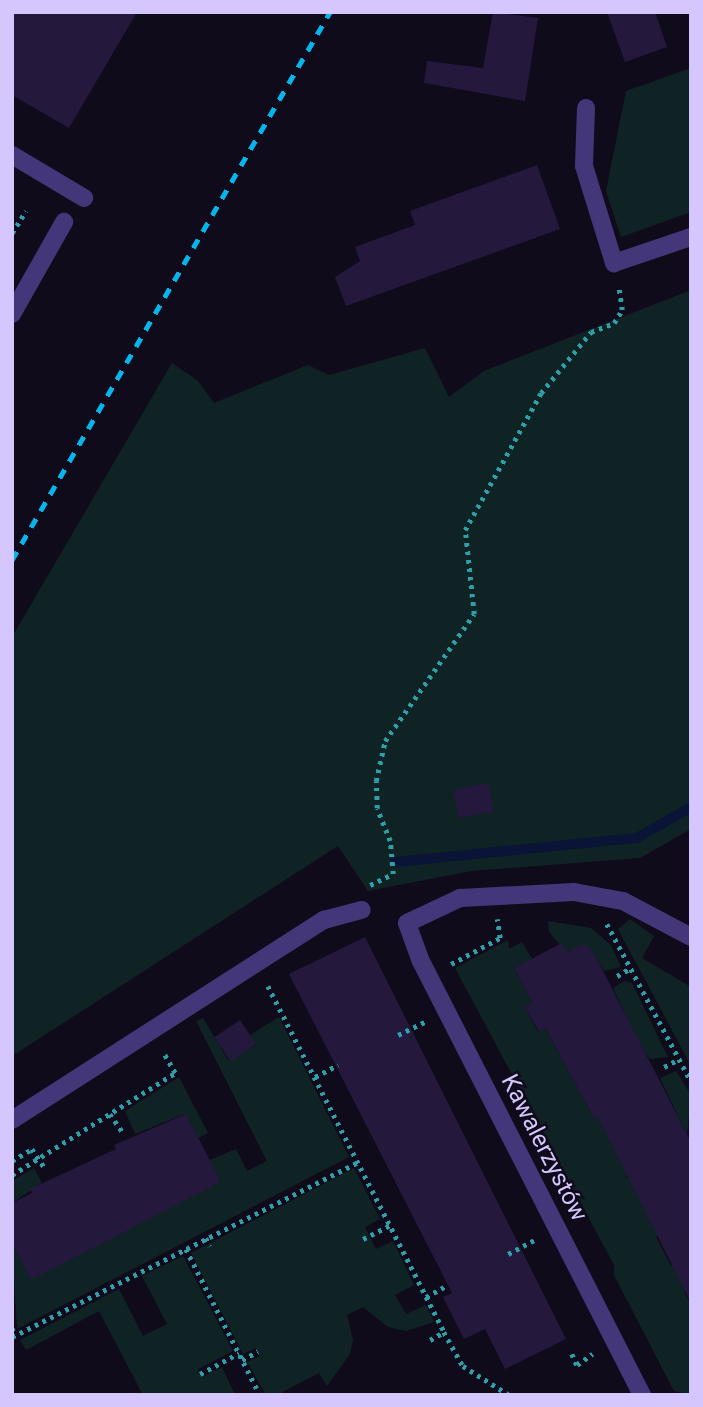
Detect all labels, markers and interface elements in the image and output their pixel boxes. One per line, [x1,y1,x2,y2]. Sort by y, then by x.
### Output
street label: Kawalerzystów [495,1070,593,1226]

